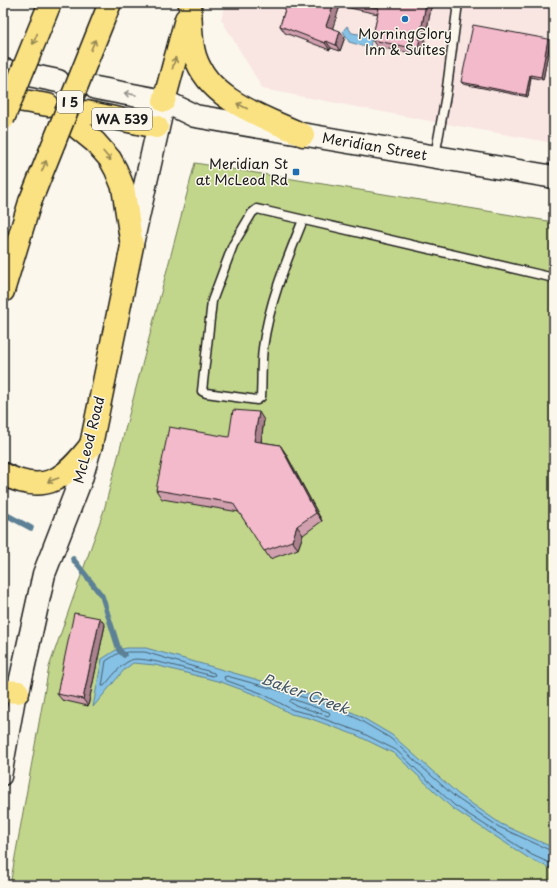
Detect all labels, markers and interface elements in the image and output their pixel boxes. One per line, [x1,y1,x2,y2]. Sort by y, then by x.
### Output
marker: MorningGlory Inn & Suites [400,14,410,24]
place label: MorningGlory Inn & Suites [358,23,452,60]
one-way arrow [31,33,39,45]
one-way arrow [90,40,97,52]
one-way arrow [171,57,178,70]
one-way arrow [124,90,137,98]
road number: I 5 [57,91,83,113]
one-way arrow [237,102,249,109]
road number: WA 539 [92,108,152,130]
street label: Meridian Street [321,127,429,165]
one-way arrow [103,151,112,162]
place label: Meridian St at McLeod Rd [196,153,288,190]
one-way arrow [41,160,49,172]
marker: Meridian St at McLeod Rd [291,167,301,177]
street label: McLeod Road [68,394,110,486]
one-way arrow [47,476,59,484]
water label: Baker Creek [258,666,353,719]

